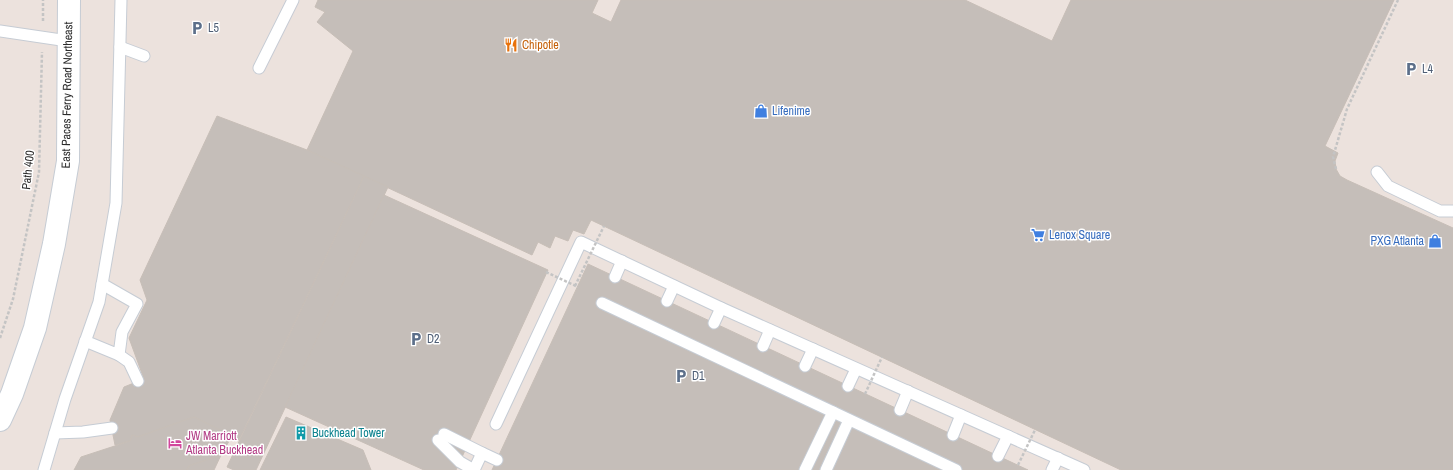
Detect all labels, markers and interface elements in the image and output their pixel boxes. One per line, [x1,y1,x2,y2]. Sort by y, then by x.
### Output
parking icon: L5 [189,20,205,36]
place label: L5 [208,20,219,36]
street label: East Paces Ferry Road Northeast [58,21,76,168]
restaurant icon: Chipotle [503,37,519,53]
place label: Chipotle [522,37,559,53]
parking icon: L4 [1403,61,1419,77]
place label: L4 [1422,61,1433,77]
shop icon: Lifenime [753,103,769,119]
place label: Lifenime [772,103,810,119]
street label: Path 400 [18,150,38,190]
supermarket icon: Lenox Square [1030,227,1046,243]
place label: Lenox Square [1049,227,1110,243]
place label: PXG Atlanta [1370,233,1425,249]
shop icon: PXG Atlanta [1427,233,1443,249]
parking icon: D2 [408,331,424,347]
place label: D2 [427,331,440,347]
parking icon: D1 [673,368,689,384]
place label: D1 [692,368,705,384]
building icon: Buckhead Tower [293,425,309,441]
place label: Buckhead Tower [312,425,385,441]
place label: JW Marriott Atlanta Buckhead [185,428,263,458]
hotel icon: JW Marriott Atlanta Buckhead [167,435,183,451]

